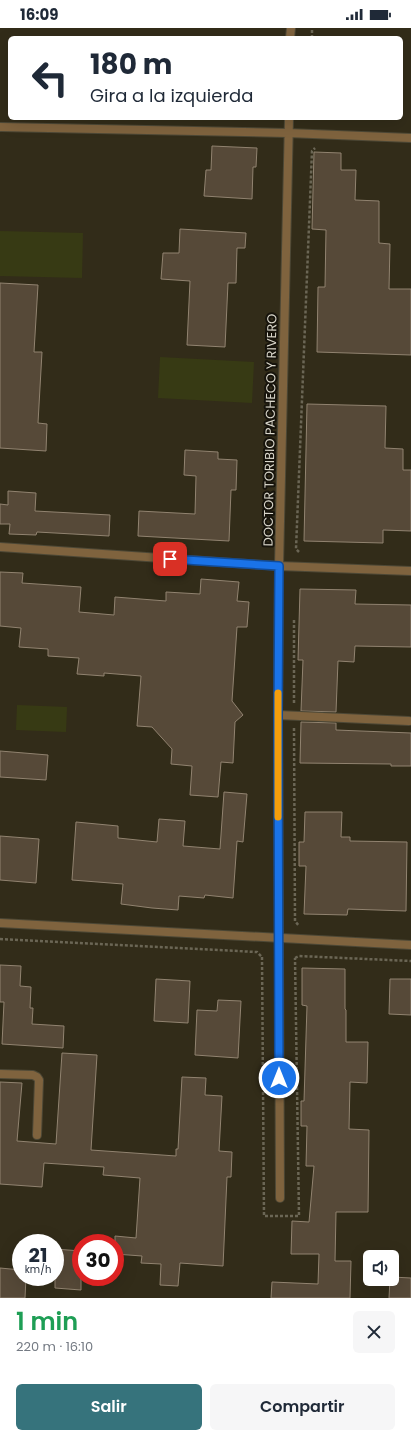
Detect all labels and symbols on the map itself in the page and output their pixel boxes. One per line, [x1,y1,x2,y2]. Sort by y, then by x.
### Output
street label: DOCTOR TORIBIO PACHECO Y RIVERO [258,313,282,547]
pin [153,542,187,576]
position arrow [258,1057,300,1099]
speed limit sign: 30 [72,1234,124,1286]

